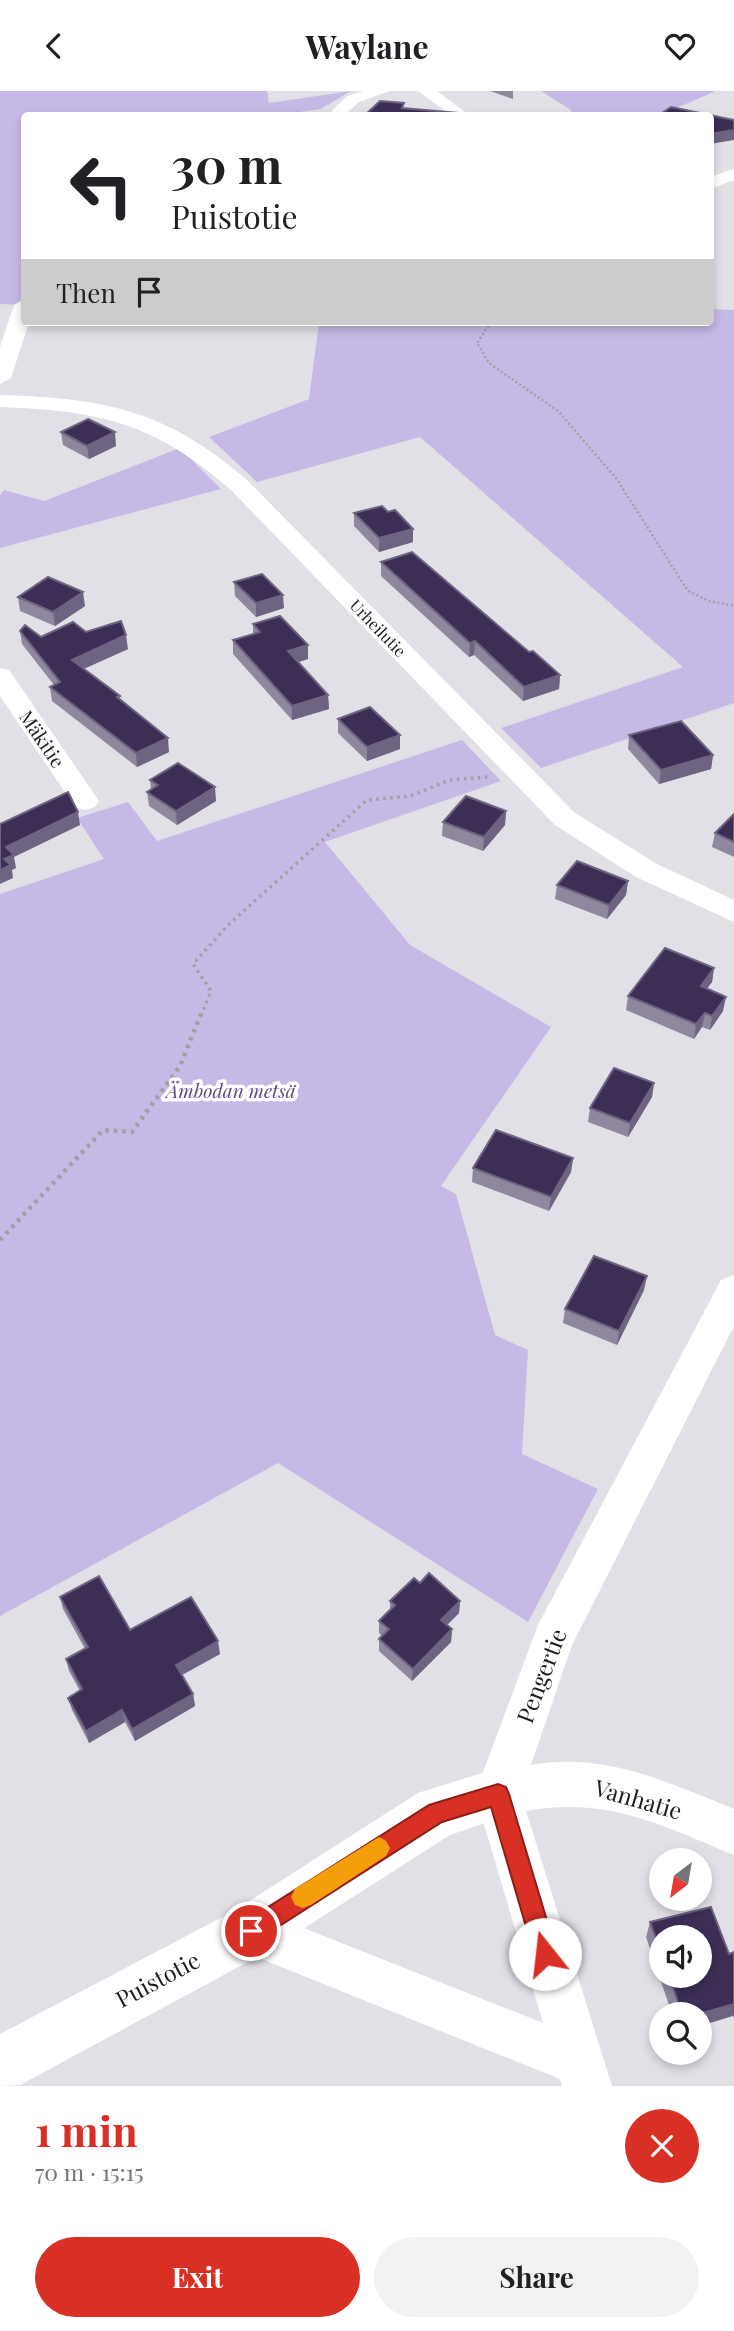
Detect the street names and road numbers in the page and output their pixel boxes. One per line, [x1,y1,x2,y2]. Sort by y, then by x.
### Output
street label: Urheilutie [346,594,411,661]
street label: Mäkitie [14,705,71,772]
street label: Pengertie [508,1624,573,1727]
street label: Vanhatie [590,1771,686,1826]
street label: Puistotie [110,1944,205,2014]

